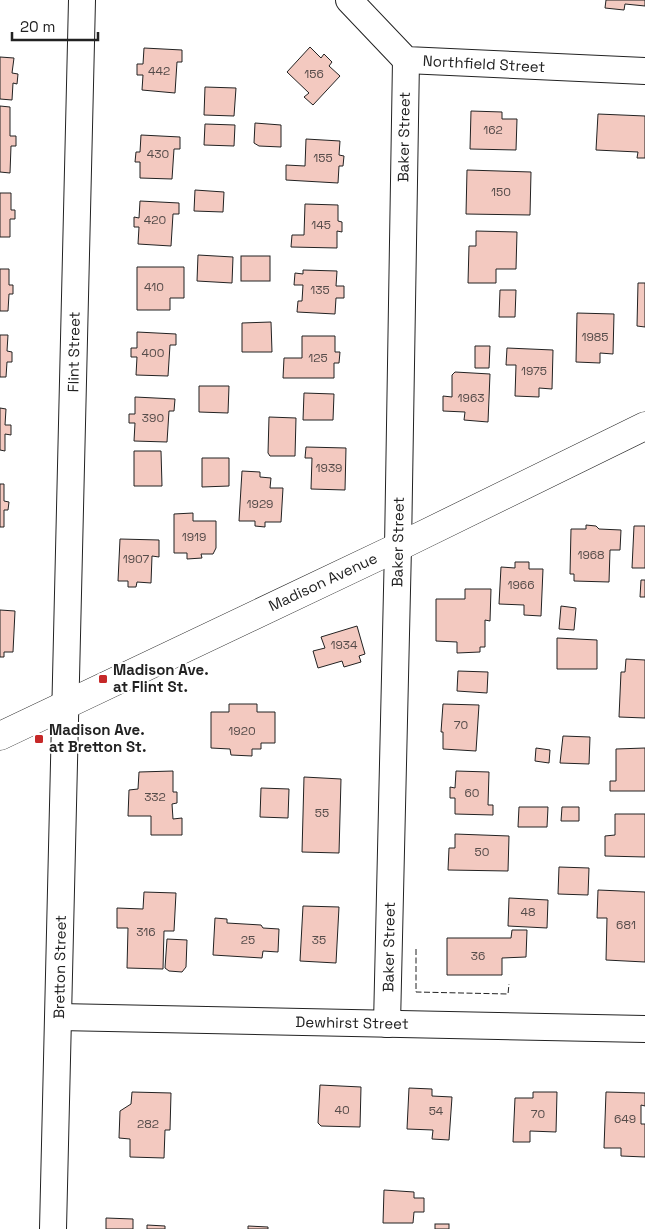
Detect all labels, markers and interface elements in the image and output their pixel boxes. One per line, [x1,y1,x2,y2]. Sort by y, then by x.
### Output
scale bar [12,10,99,42]
text: 20 m [20,17,55,36]
street label: Northfield Street [422,51,546,76]
house number: 442 [148,63,170,79]
house number: 156 [304,66,324,82]
street label: Baker Street [393,92,414,182]
house number: 162 [483,122,503,138]
house number: 430 [147,146,169,162]
house number: 155 [313,150,333,166]
house number: 150 [491,184,511,200]
house number: 420 [144,212,166,228]
house number: 145 [311,217,331,233]
house number: 410 [144,279,164,295]
house number: 135 [310,282,330,298]
street label: Flint Street [63,311,84,393]
house number: 1985 [581,329,609,345]
house number: 400 [142,345,164,361]
house number: 125 [308,350,328,366]
house number: 1975 [521,363,547,379]
house number: 1963 [458,390,484,406]
house number: 390 [142,410,164,426]
house number: 1939 [316,460,342,476]
house number: 1929 [247,496,273,512]
street label: Baker Street [387,497,408,587]
house number: 1919 [182,529,206,545]
house number: 1968 [577,547,605,563]
street label: Madison Avenue [265,548,380,615]
house number: 1907 [123,551,150,567]
house number: 1966 [507,577,535,593]
house number: 1934 [330,637,358,653]
place label: Madison Ave. at Flint St. [113,660,209,696]
marker: Madison Ave. at Flint St. [97,673,109,685]
house number: 70 [454,717,468,733]
place label: Madison Ave. at Bretton St. [49,720,146,756]
house number: 1920 [228,723,256,739]
marker: Madison Ave. at Bretton St. [33,733,45,745]
house number: 60 [464,785,480,801]
house number: 332 [144,789,166,805]
house number: 55 [315,805,329,821]
house number: 50 [475,844,489,860]
street label: Baker Street [378,902,399,992]
house number: 48 [521,904,535,920]
street label: Bretton Street [49,915,70,1019]
house number: 681 [616,917,636,933]
house number: 316 [136,924,156,940]
house number: 25 [241,932,255,948]
house number: 35 [312,932,326,948]
house number: 36 [471,948,485,964]
street label: Dewhirst Street [295,1012,409,1033]
house number: 40 [334,1102,350,1118]
house number: 54 [429,1103,444,1119]
house number: 70 [531,1106,545,1122]
house number: 649 [614,1111,636,1127]
house number: 282 [137,1116,159,1132]

